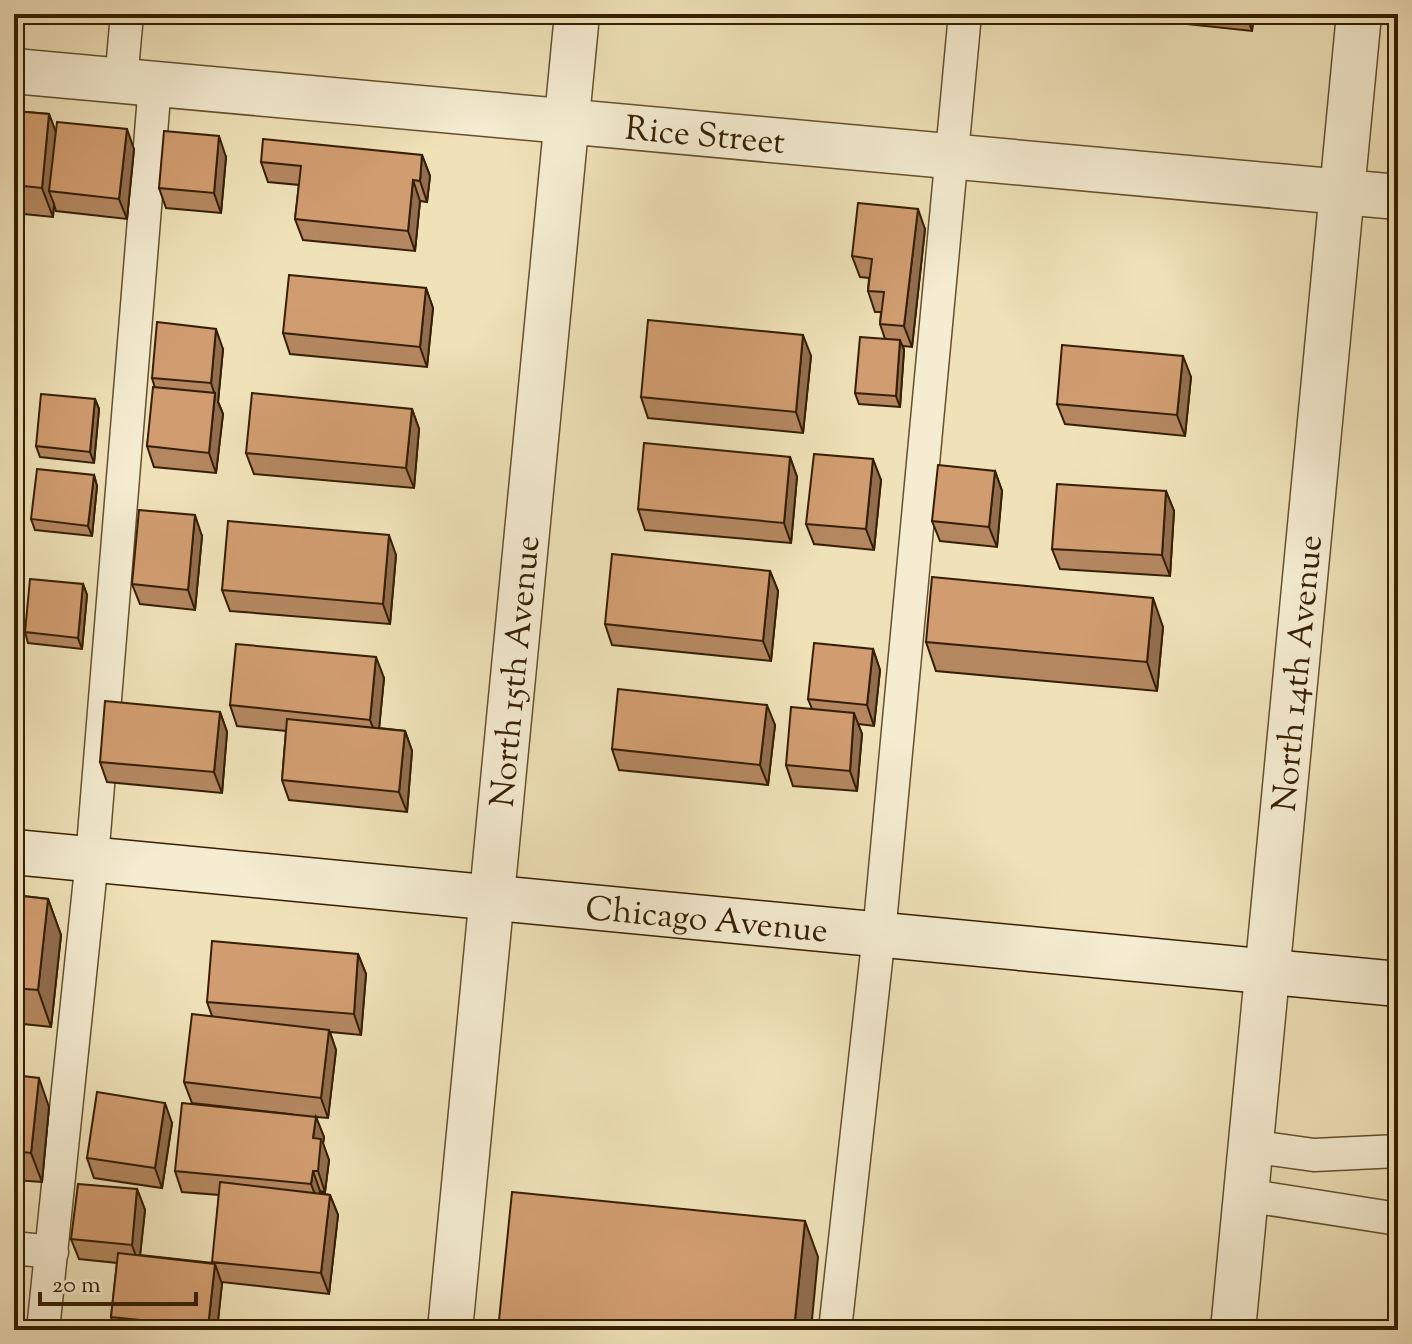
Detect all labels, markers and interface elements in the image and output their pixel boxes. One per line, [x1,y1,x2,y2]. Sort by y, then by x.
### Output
street label: Rice Street [623,106,787,169]
street label: North 15th Avenue [480,533,555,809]
street label: North 14th Avenue [1262,533,1337,814]
street label: Chicago Avenue [583,886,830,958]
scale bar [40,1256,196,1306]
text: 20 m [52,1269,101,1303]

